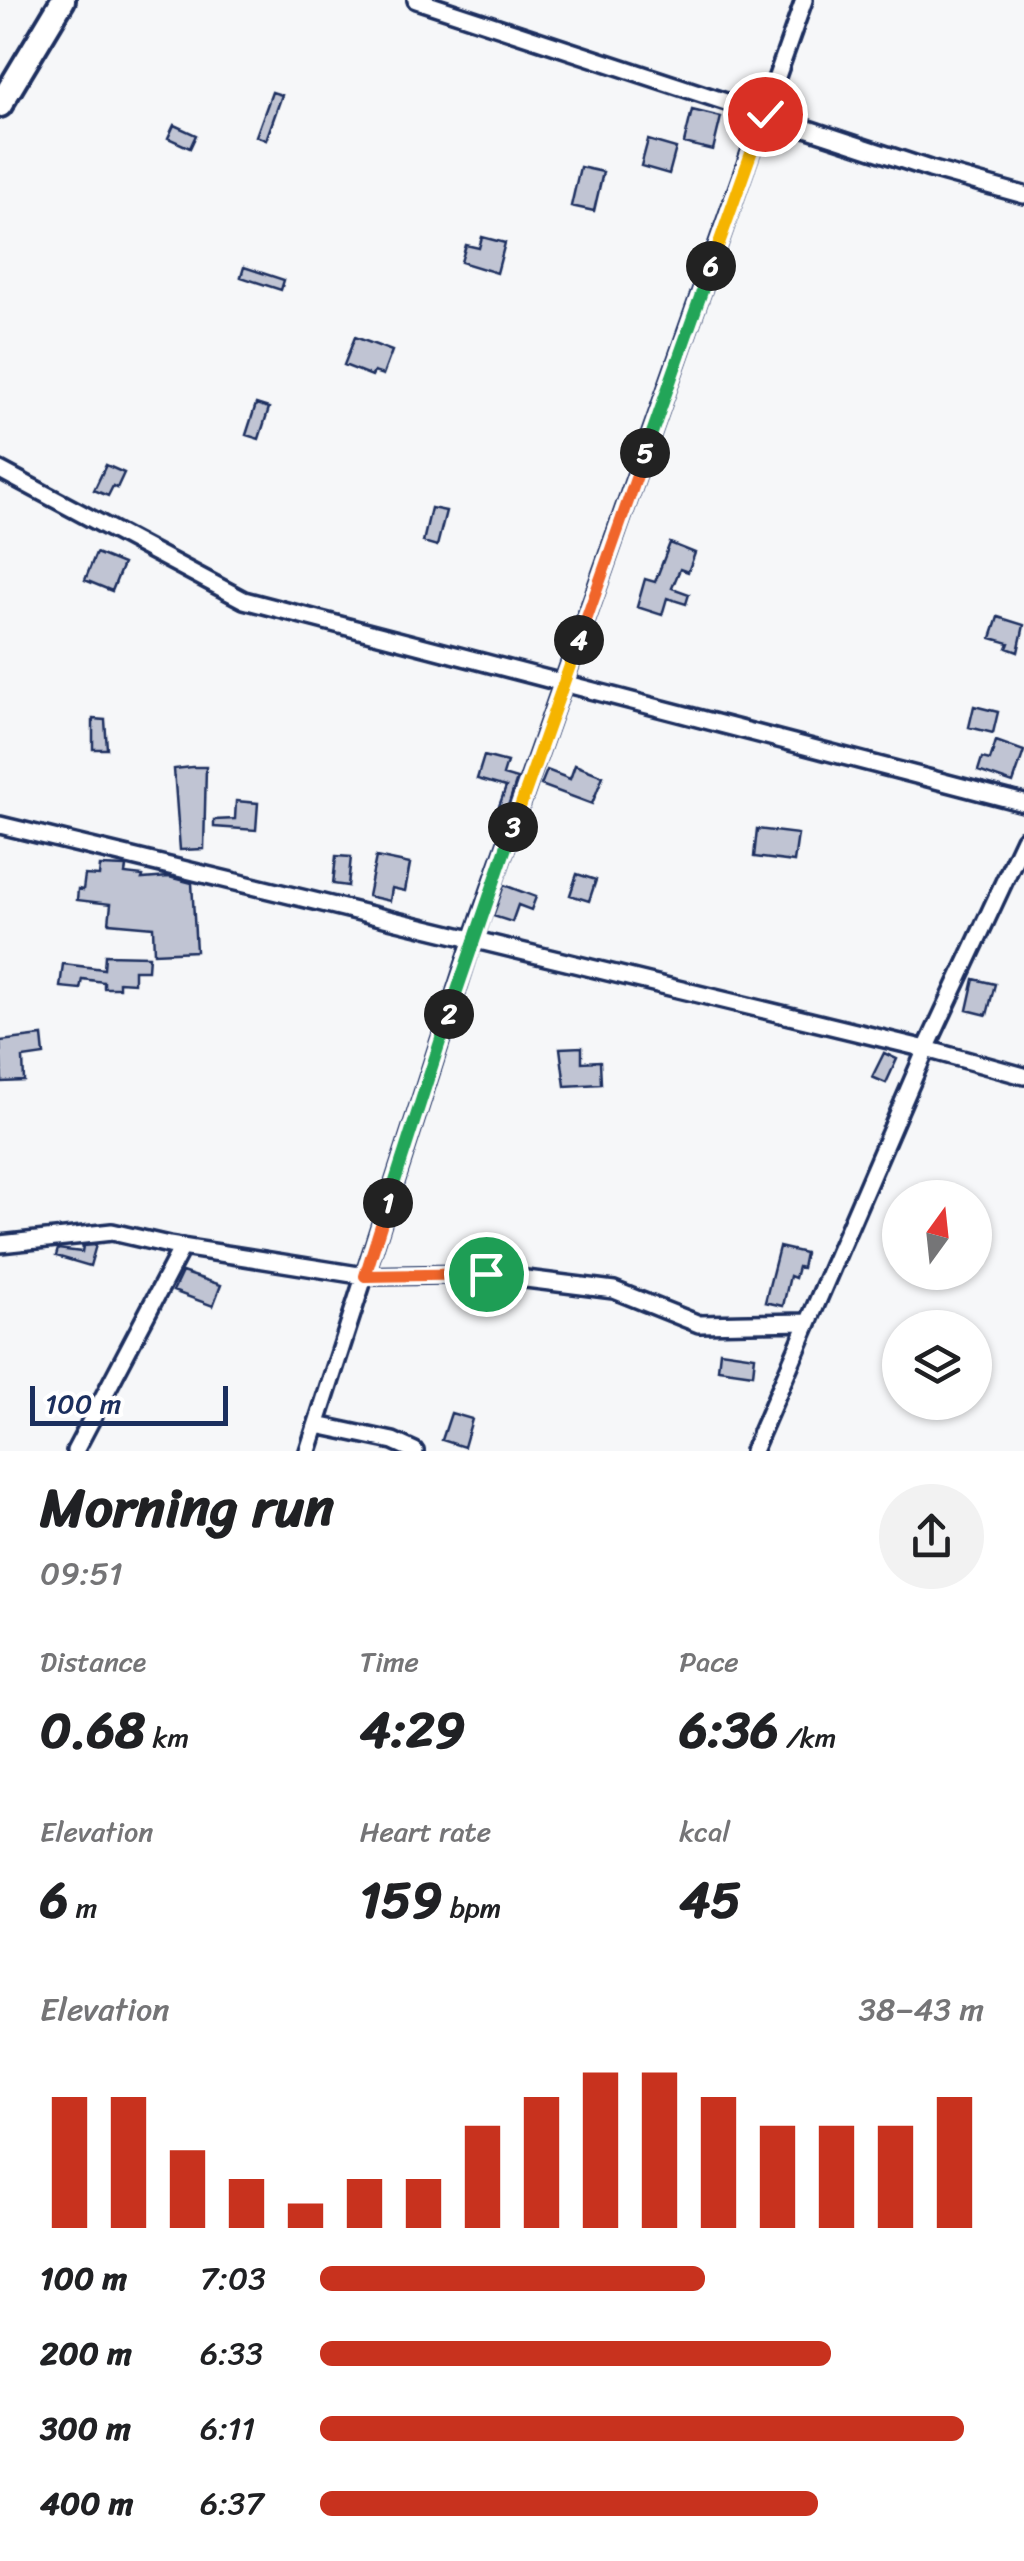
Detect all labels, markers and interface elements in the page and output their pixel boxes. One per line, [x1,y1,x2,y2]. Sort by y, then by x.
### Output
pin [723,72,808,157]
icon: check [738,87,793,142]
pin: 6 [686,241,736,291]
text: 6 [703,241,719,290]
pin: 5 [620,428,670,478]
text: 5 [636,428,654,477]
pin: 4 [554,615,604,665]
text: 4 [570,615,588,664]
pin: 3 [488,802,538,852]
text: 3 [505,802,521,851]
pin: 2 [424,989,474,1039]
text: 2 [441,989,457,1038]
pin: 1 [363,1178,413,1228]
text: 1 [382,1178,394,1227]
north arrow [882,1180,992,1290]
map controls [882,1180,992,1420]
pin [444,1232,529,1317]
icon: arrive [459,1247,514,1302]
button: layers [882,1310,992,1420]
text: 100 m [45,1379,121,1428]
scale bar [30,1381,228,1426]
text: Morning run [40,1459,334,1556]
button: share [879,1484,984,1589]
text: 09:51 [40,1545,123,1602]
text: Distance [40,1637,146,1686]
text: Time [360,1637,419,1686]
text: Pace [679,1637,739,1686]
text: 0.68 [40,1686,145,1775]
text: 4:29 [360,1686,466,1775]
text: 6:36 [679,1686,779,1775]
text: km [145,1713,189,1762]
text: /km [779,1713,836,1762]
text: Elevation [40,1807,153,1856]
text: Heart rate [360,1807,491,1856]
text: kcal [679,1807,730,1856]
text: 6 [40,1856,68,1945]
text: 159 [360,1856,442,1945]
text: 45 [679,1856,741,1945]
text: m [68,1883,97,1932]
text: bpm [442,1883,501,1932]
text: Elevation [40,1981,170,2038]
text: 38–43 m [859,1981,984,2038]
text: 100 m [40,2250,127,2307]
text: 7:03 [200,2250,266,2307]
text: 200 m [40,2325,132,2382]
text: 6:33 [200,2325,263,2382]
text: 300 m [40,2400,131,2457]
text: 6:11 [200,2400,255,2457]
text: 400 m [40,2475,133,2532]
text: 6:37 [200,2475,264,2532]

